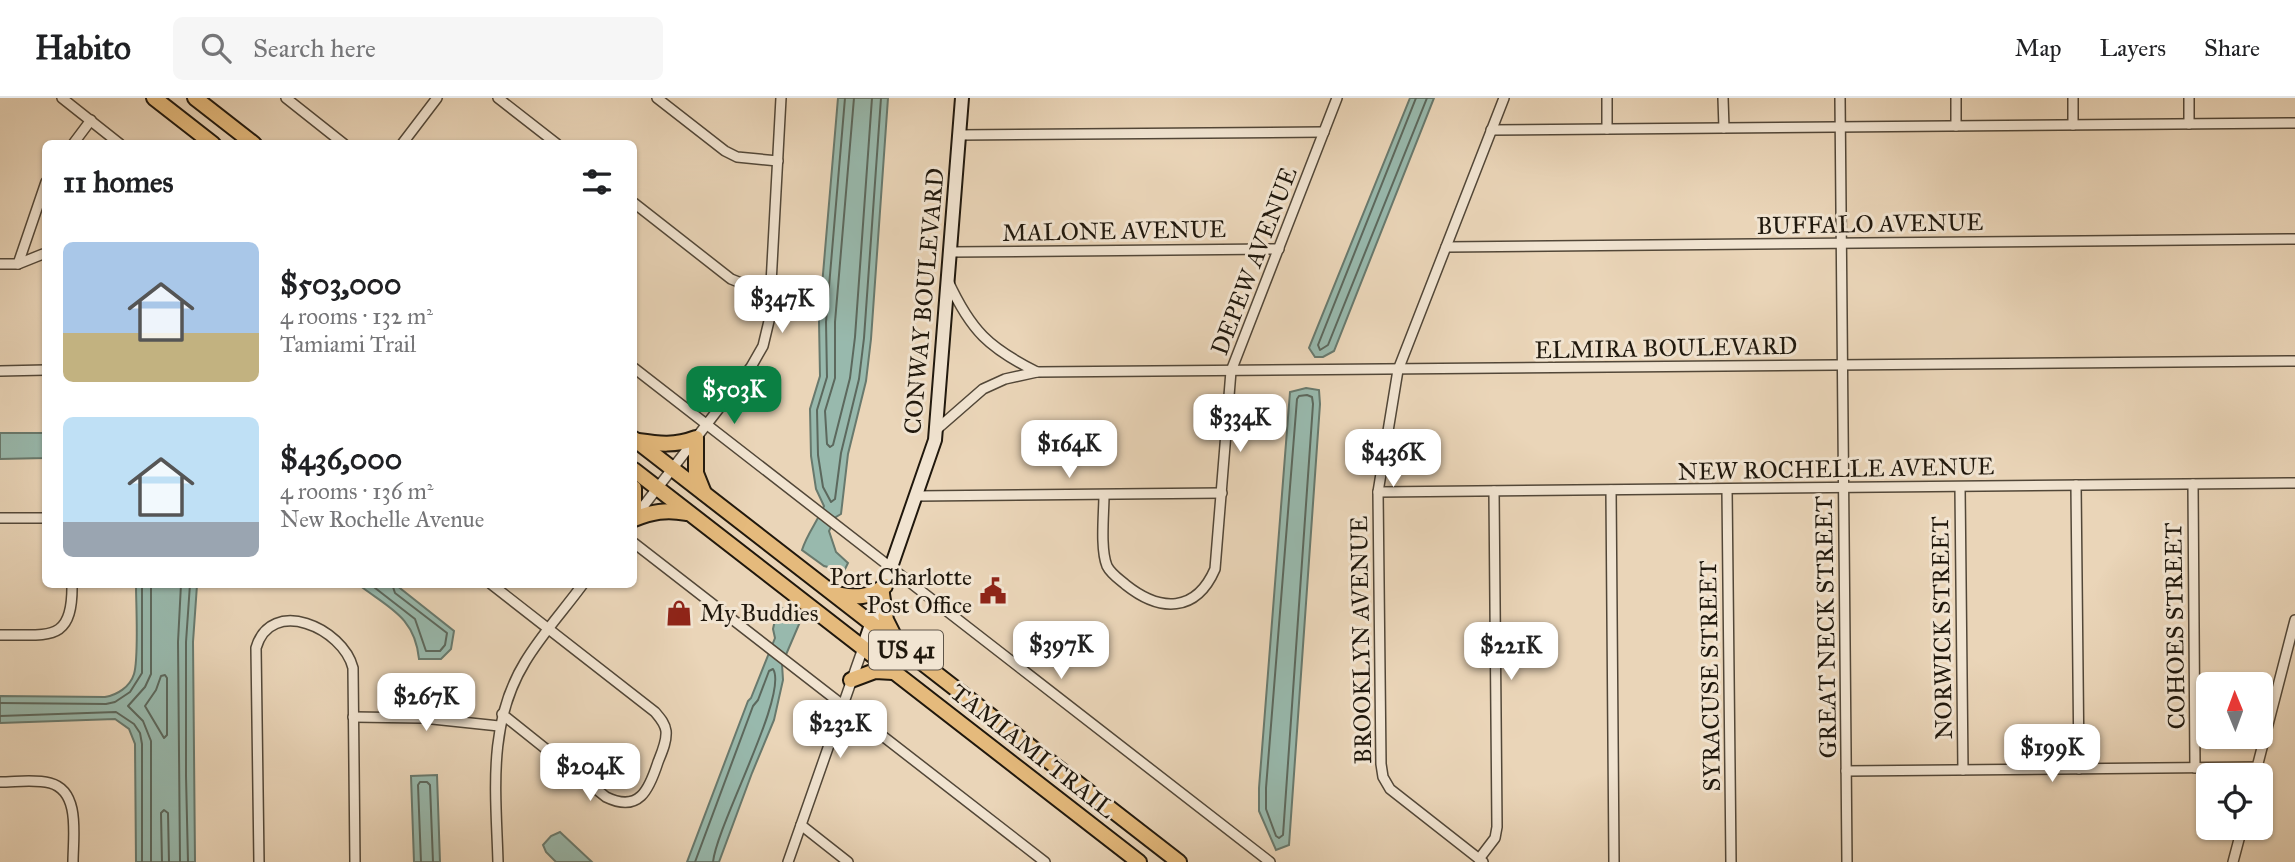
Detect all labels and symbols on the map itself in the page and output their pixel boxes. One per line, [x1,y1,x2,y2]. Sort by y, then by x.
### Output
street label: DEPEW AVENUE [1204,163,1304,359]
street label: CONWAY BOULEVARD [897,167,951,435]
street label: BUFFALO AVENUE [1756,207,1984,241]
street label: MALONE AVENUE [1002,214,1226,248]
pin: $347K [733,275,831,335]
street label: ELMIRA BOULEVARD [1534,331,1798,365]
pin: $503K [685,366,783,426]
pin: $334K [1191,394,1289,454]
pin: $164K [1020,420,1118,480]
pin: $436K [1344,430,1442,489]
street label: NEW ROCHELLE AVENUE [1677,451,1995,487]
street label: GREAT NECK STREET [1809,495,1843,759]
street label: BROOKLYN AVENUE [1344,516,1378,764]
street label: NORWICK STREET [1925,516,1959,740]
street label: COHOES STREET [2158,522,2192,730]
street label: SYRACUSE STREET [1693,560,1727,792]
place label: Port Charlotte Post Office [830,562,972,620]
public building icon: Port Charlotte Post Office [978,576,1008,606]
shop icon: My Buddies [664,598,694,628]
place label: My Buddies [700,598,819,628]
pin: $397K [1012,622,1110,681]
pin: $221K [1462,622,1560,682]
road number: US 41 [869,630,943,670]
north arrow [2196,672,2273,749]
pin: $267K [377,674,475,733]
street label: TAMIAMI TRAIL [945,677,1122,825]
pin: $232K [791,700,889,760]
pin: $199K [2003,724,2101,784]
pin: $204K [541,744,639,803]

